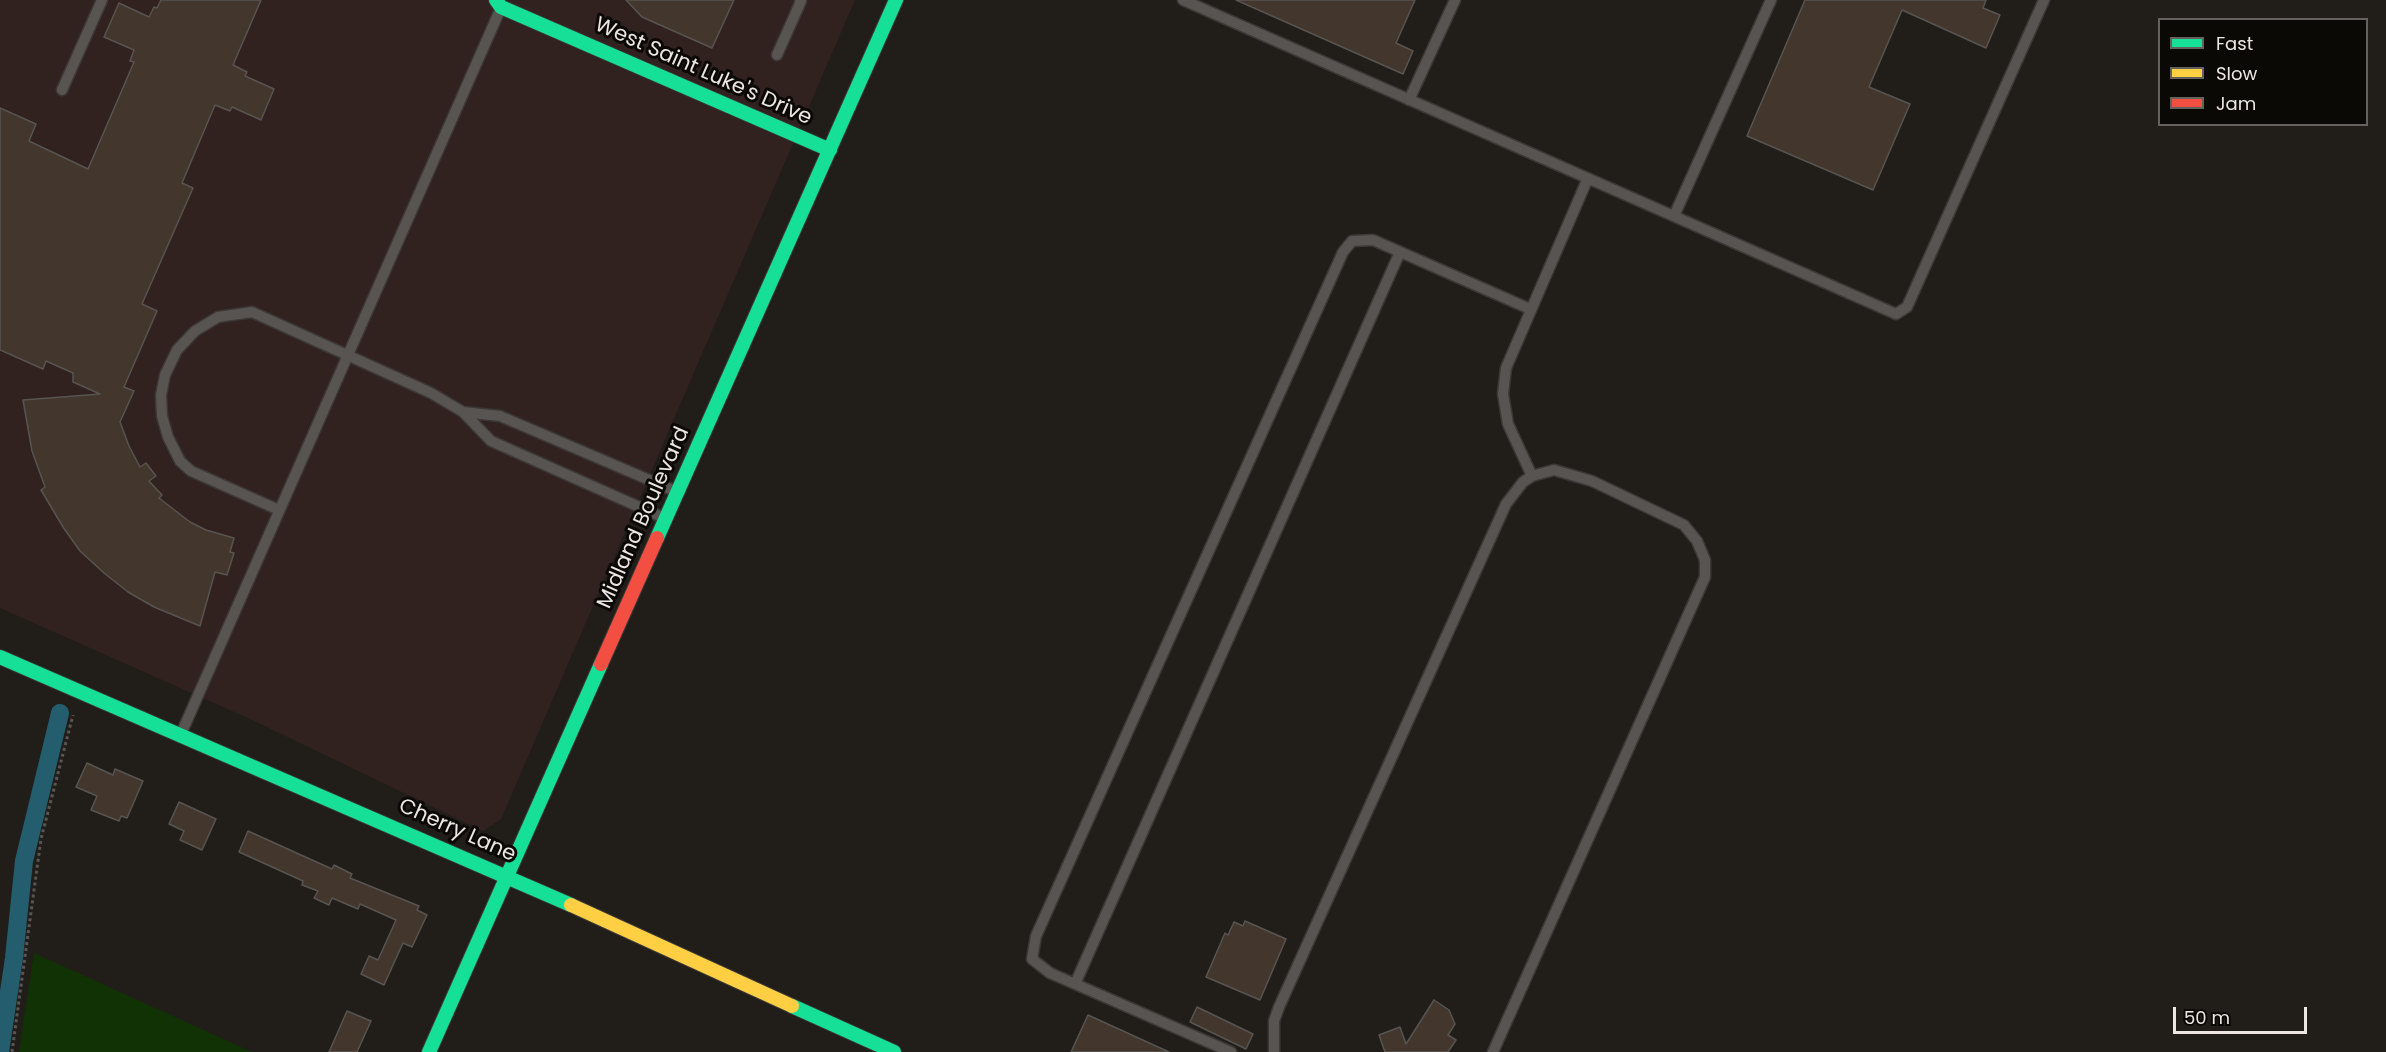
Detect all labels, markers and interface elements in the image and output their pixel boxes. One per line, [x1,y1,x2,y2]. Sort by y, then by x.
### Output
street label: West Saint Luke's Drive [591,13,815,131]
legend [2158,18,2368,126]
text: Fast [2216,31,2253,56]
text: Slow [2216,61,2257,86]
text: Jam [2216,91,2256,116]
street label: Midland Boulevard [593,423,695,613]
street label: Cherry Lane [395,794,519,868]
scale bar [2176,995,2310,1033]
text: 50 m [2184,1005,2230,1030]

